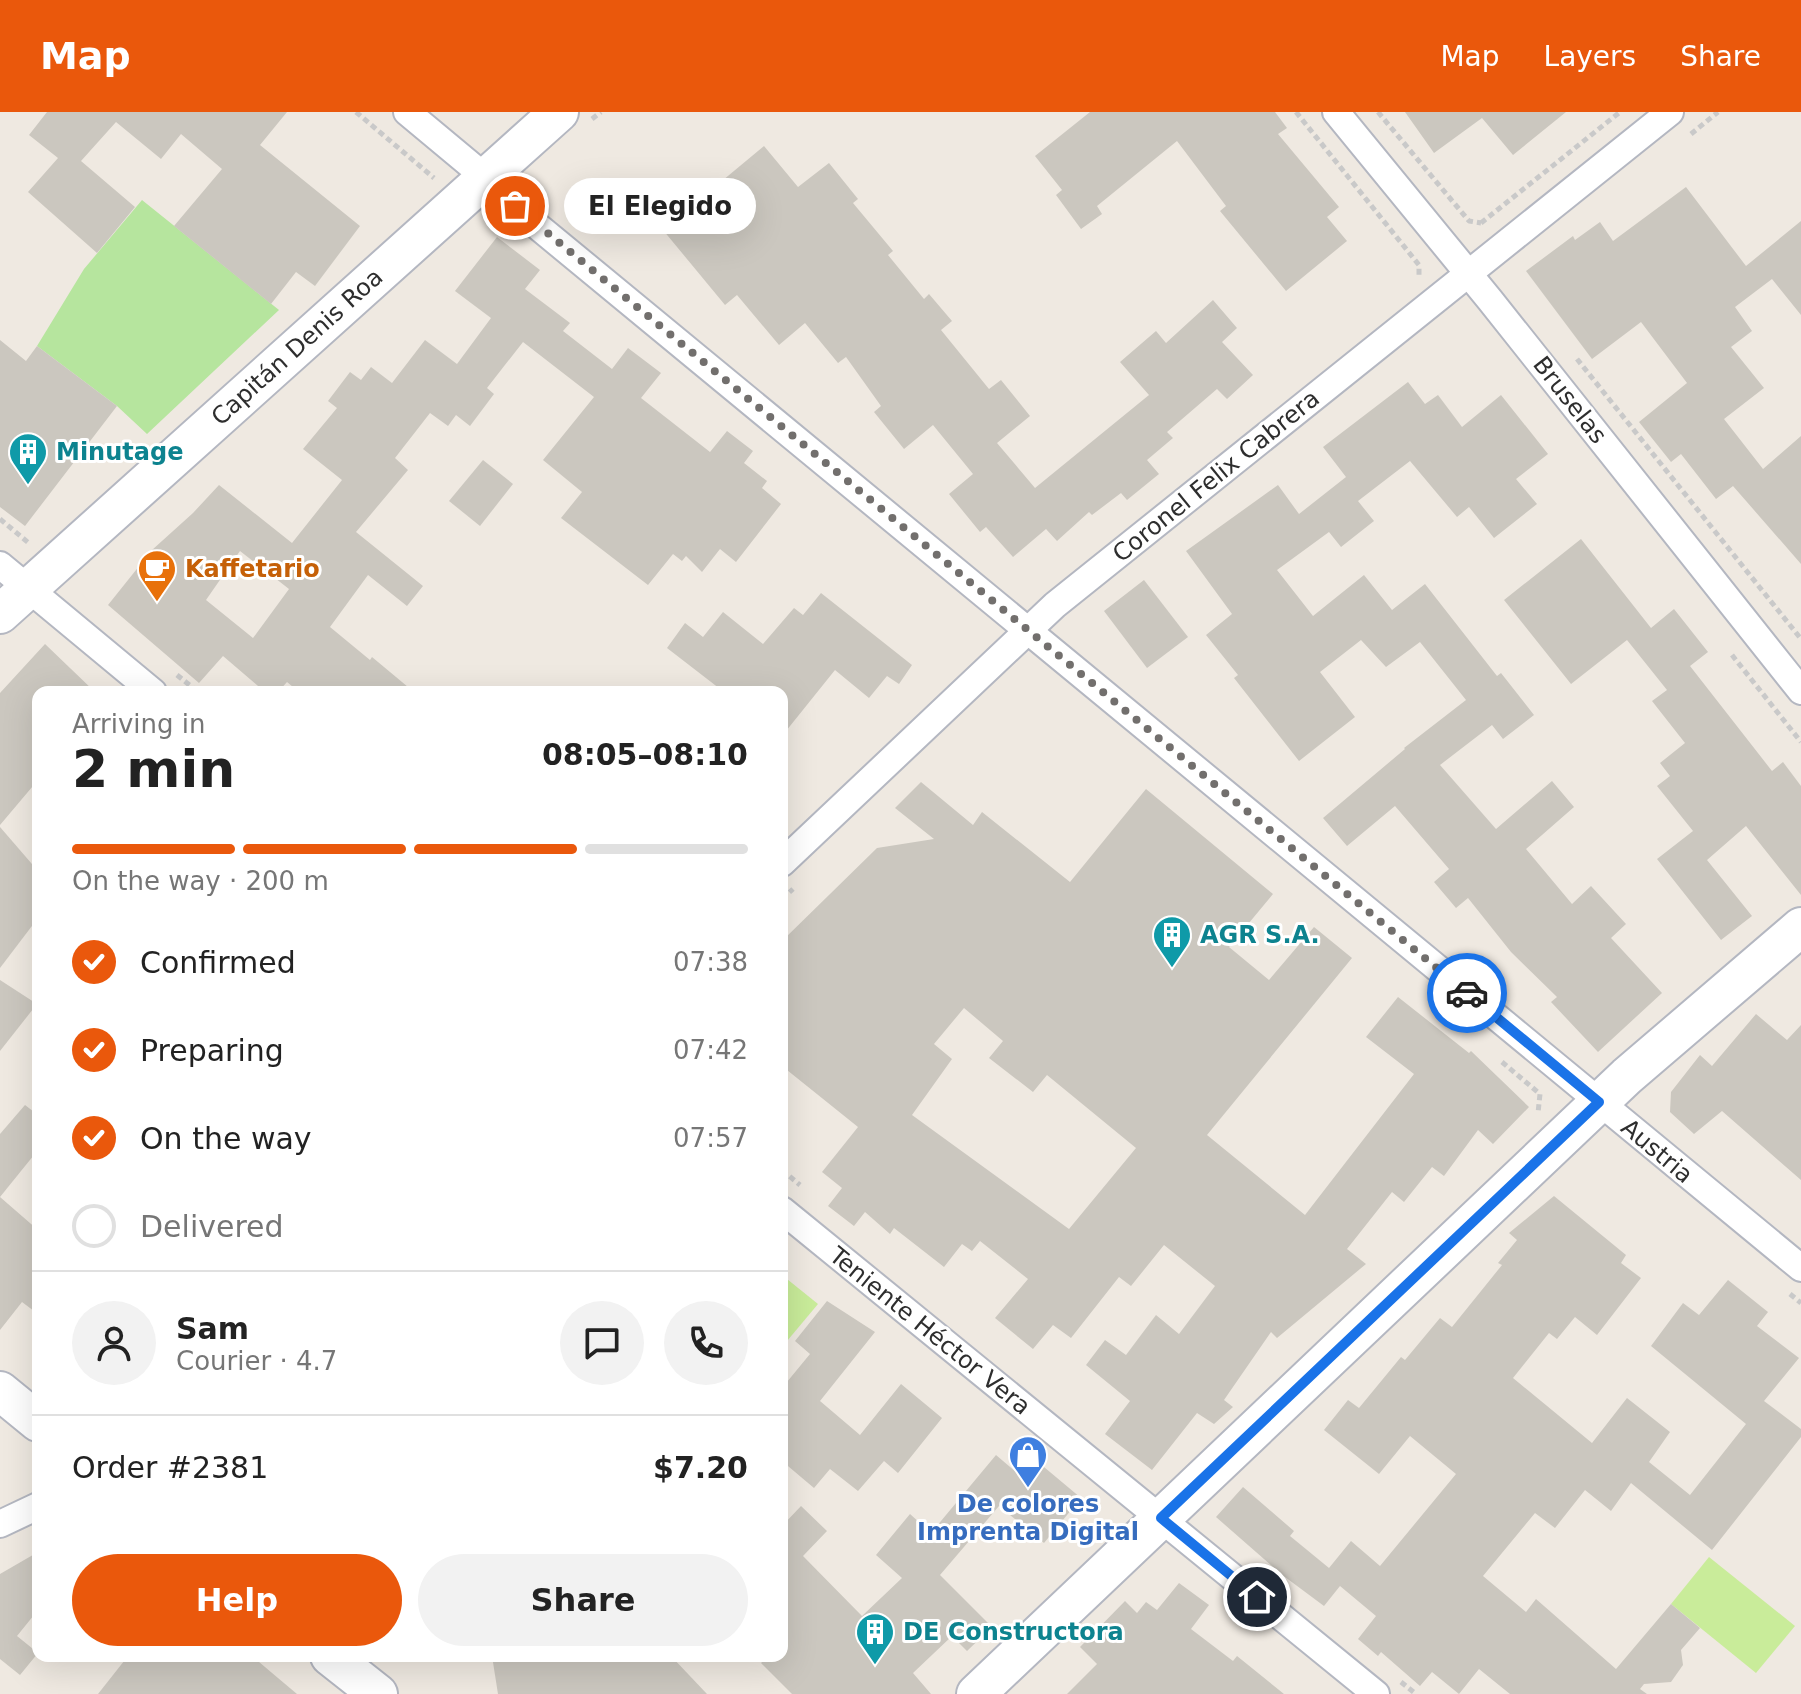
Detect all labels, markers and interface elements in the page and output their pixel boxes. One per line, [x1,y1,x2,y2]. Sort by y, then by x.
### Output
text: Map [40,34,131,78]
text: Map [1440,40,1500,73]
text: Layers [1544,40,1636,73]
text: Share [1680,40,1761,73]
pin [481,172,549,240]
callout: El Elegido [563,178,755,234]
icon: bag [493,184,537,228]
text: El Elegido [588,191,732,221]
street label: Capitán Denis Roa [206,263,388,431]
street label: Bruselas [1527,351,1613,449]
street label: Coronel Felix Cabrera [1107,384,1325,568]
building icon: Minutage [7,431,49,486]
place label: Minutage [56,438,183,466]
cafe icon: Kaffetario [136,548,178,603]
place label: Kaffetario [185,555,320,583]
text: Arriving in [72,709,206,739]
text: 08:05–08:10 [542,737,748,772]
text: 2 min [72,739,235,799]
text: On the way · 200 m [72,866,329,896]
building icon: AGR S.A. [1151,914,1193,969]
place label: AGR S.A. [1200,921,1320,949]
icon: check [72,940,116,984]
text: Confirmed [140,945,296,980]
text: 07:38 [673,947,748,977]
courier [1427,953,1507,1033]
icon: car [1445,971,1489,1015]
icon: check [72,1028,116,1072]
text: Preparing [140,1033,284,1068]
text: 07:42 [673,1035,748,1065]
street label: Austria [1616,1113,1698,1189]
icon: check [72,1116,116,1160]
text: On the way [140,1121,312,1156]
text: 07:57 [673,1123,748,1153]
text: Delivered [140,1209,284,1244]
street label: Teniente Héctor Vera [823,1241,1036,1421]
button: person [72,1301,156,1385]
button: chat [560,1301,644,1385]
button: phone [664,1301,748,1385]
text: Sam [176,1311,249,1346]
text: Courier · 4.7 [176,1346,337,1376]
shop icon: De colores Imprenta Digital [1007,1434,1049,1489]
text: Order #2381 [72,1450,268,1485]
text: $7.20 [653,1450,748,1485]
place label: De colores Imprenta Digital [917,1490,1139,1546]
button: Help [72,1554,402,1646]
button: Share [418,1554,748,1646]
pin [1223,1563,1291,1631]
icon: home [1235,1575,1279,1619]
building icon: DE Constructora [854,1611,896,1666]
place label: DE Constructora [903,1618,1124,1646]

